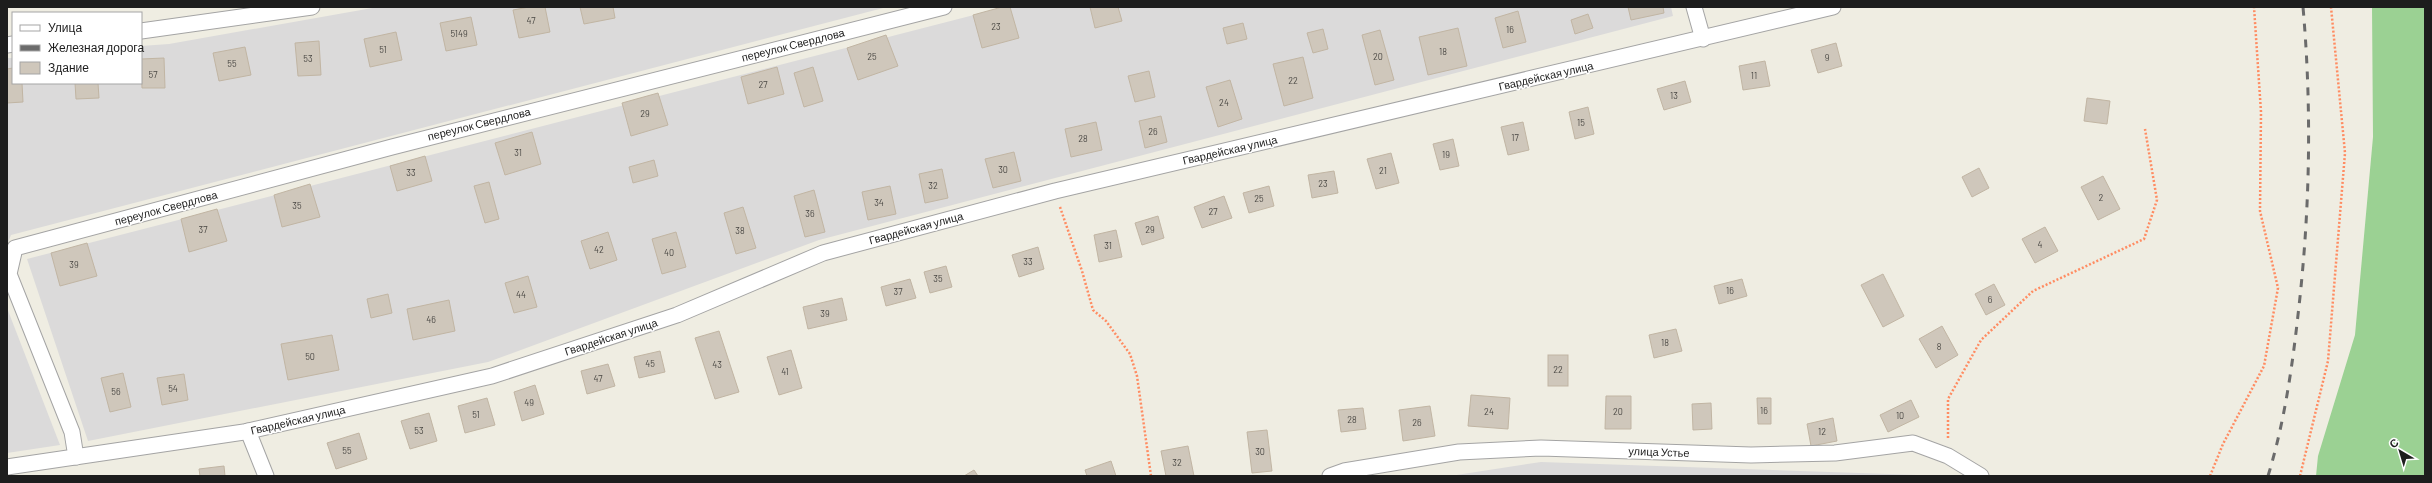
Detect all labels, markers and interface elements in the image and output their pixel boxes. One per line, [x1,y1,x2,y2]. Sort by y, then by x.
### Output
legend [12,12,142,84]
house number: 47 [527,15,536,26]
text: Улица [48,20,82,35]
house number: 23 [991,21,1001,32]
house number: 16 [1506,24,1514,35]
street label: переулок Свердлова [740,25,847,64]
house number: 5149 [450,28,468,39]
text: Железная дорога [48,40,144,55]
house number: 51 [379,44,387,55]
house number: 18 [1439,46,1447,57]
house number: 25 [867,51,877,62]
house number: 20 [1373,51,1383,62]
house number: 9 [1825,52,1830,63]
house number: 53 [303,53,313,64]
house number: 55 [227,58,237,69]
street label: Гвардейская улица [1497,58,1595,93]
text: Здание [48,60,89,75]
house number: 57 [149,69,158,80]
house number: 11 [1751,70,1757,81]
house number: 22 [1288,75,1298,86]
house number: 27 [758,79,768,90]
house number: 13 [1670,90,1678,101]
house number: 24 [1219,97,1229,108]
street label: переулок Свердлова [426,104,533,143]
house number: 29 [640,108,650,119]
house number: 15 [1577,117,1585,128]
house number: 26 [1148,126,1158,137]
street label: Гвардейская улица [1181,132,1279,167]
house number: 17 [1511,132,1519,143]
house number: 28 [1078,133,1088,144]
house number: 31 [514,147,522,158]
house number: 19 [1442,149,1450,160]
house number: 30 [998,164,1008,175]
house number: 21 [1379,165,1387,176]
house number: 33 [406,167,416,178]
house number: 23 [1318,178,1328,189]
house number: 32 [928,180,938,191]
street label: переулок Свердлова [113,187,219,227]
house number: 2 [2099,192,2104,203]
house number: 25 [1254,193,1264,204]
house number: 34 [874,197,884,208]
house number: 35 [292,200,302,211]
house number: 27 [1208,206,1218,217]
house number: 36 [805,208,815,219]
street label: Гвардейская улица [867,208,965,246]
house number: 37 [199,224,208,235]
house number: 29 [1145,224,1155,235]
house number: 38 [735,225,745,236]
house number: 4 [2038,239,2043,250]
house number: 31 [1104,240,1112,251]
house number: 42 [594,244,604,255]
house number: 40 [664,247,674,258]
house number: 33 [1023,256,1033,267]
house number: 39 [69,259,79,270]
house number: 35 [933,273,943,284]
house number: 16 [1726,285,1734,296]
house number: 37 [894,286,903,297]
house number: 44 [516,289,526,300]
house number: 6 [1988,294,1993,305]
house number: 39 [820,308,830,319]
house number: 46 [426,314,436,325]
street label: Гвардейская улица [563,315,660,358]
house number: 18 [1661,337,1669,348]
house number: 8 [1937,341,1942,352]
house number: 50 [305,351,315,362]
house number: 45 [645,358,655,369]
house number: 43 [712,359,722,370]
house number: 22 [1553,364,1563,375]
house number: 41 [781,366,789,377]
house number: 47 [594,373,603,384]
house number: 54 [168,383,178,394]
house number: 56 [111,386,121,397]
house number: 49 [524,397,534,408]
street label: Гвардейская улица [249,402,347,437]
house number: 16 [1760,405,1768,416]
house number: 24 [1484,406,1494,417]
house number: 20 [1613,406,1623,417]
house number: 51 [472,409,480,420]
house number: 10 [1896,410,1904,421]
house number: 28 [1347,414,1357,425]
house number: 26 [1412,417,1422,428]
house number: 53 [414,425,424,436]
house number: 12 [1818,426,1826,437]
north arrow [2380,431,2420,471]
text: С [2386,435,2401,450]
street label: улица Устье [1628,444,1690,459]
house number: 55 [342,445,352,456]
house number: 30 [1255,446,1265,457]
house number: 32 [1172,457,1182,468]

